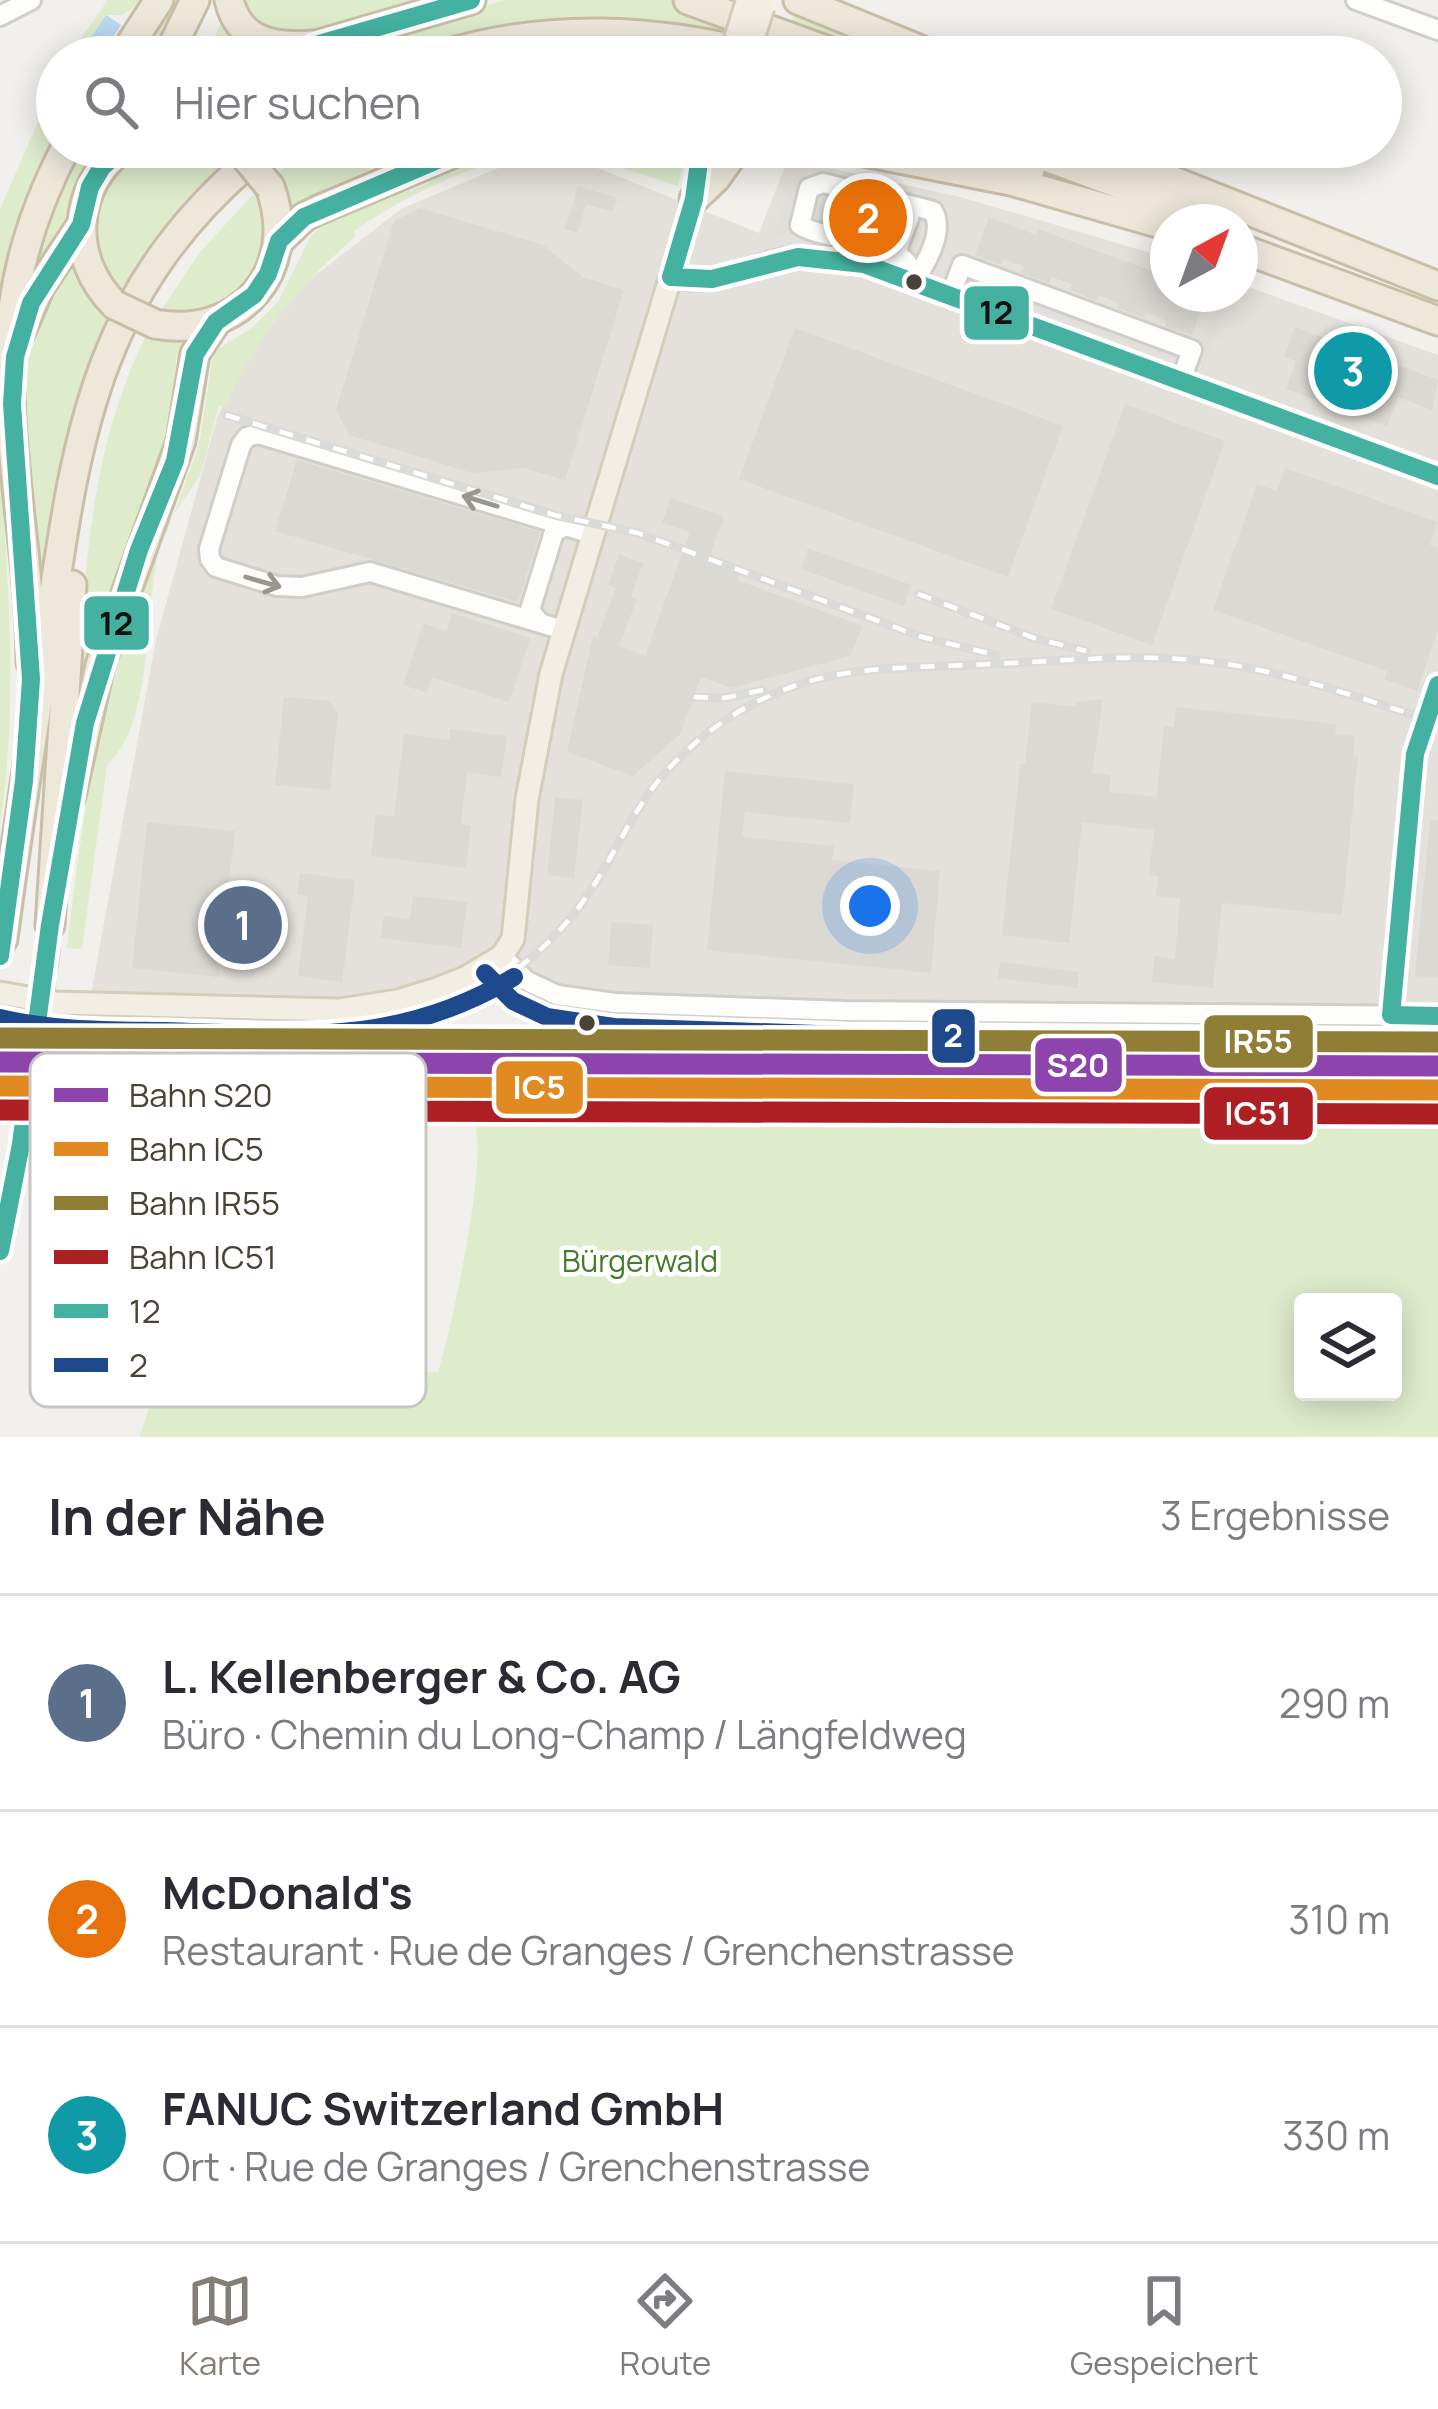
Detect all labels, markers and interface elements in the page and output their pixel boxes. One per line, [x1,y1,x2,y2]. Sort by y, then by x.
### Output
search box [36,36,1402,168]
icon: search [78,69,144,135]
text: Hier suchen [174,71,421,133]
pin: 2 [829,173,907,263]
north arrow [1150,204,1258,312]
unlabelled marker [903,271,925,293]
line badge: 12 [962,284,1031,342]
text: 12 [979,289,1013,334]
pin: 3 [1314,326,1392,416]
one-way arrow [462,488,500,510]
one-way arrow [244,572,282,594]
line badge: 12 [82,594,151,652]
text: 12 [99,600,133,645]
your location [840,876,900,936]
pin: 1 [204,880,282,970]
line badge: 2 [930,1007,977,1065]
unlabelled marker [576,1012,598,1034]
text: 2 [943,1012,963,1057]
line badge: IR55 [1202,1013,1315,1070]
text: IR55 [1223,1018,1293,1063]
line badge: S20 [1033,1036,1124,1094]
text: S20 [1046,1042,1110,1087]
legend [30,1053,426,1407]
line badge: IC5 [494,1059,585,1116]
text: IC5 [513,1064,565,1109]
text: Bahn S20 [129,1072,273,1117]
line badge: IC51 [1202,1085,1315,1142]
text: IC51 [1224,1090,1292,1135]
text: Bahn IC5 [129,1126,264,1171]
text: Bahn IR55 [129,1180,280,1225]
text: Bahn IC51 [129,1234,277,1279]
park label: Bürgerwald [562,1240,718,1281]
text: 12 [129,1288,161,1333]
map controls [1294,1293,1402,1401]
button: layers [1294,1293,1402,1401]
text: 2 [129,1342,148,1387]
text: In der Nähe [48,1481,326,1550]
text: 3 Ergebnisse [1160,1488,1390,1542]
text: L. Kellenberger & Co. AG [162,1645,681,1707]
text: 1 [78,1676,96,1730]
text: 290 m [1279,1676,1390,1730]
text: Büro · Chemin du Long-Champ / Längfeldweg [162,1707,967,1761]
text: McDonald's [162,1861,413,1923]
text: 2 [75,1892,99,1946]
text: 310 m [1289,1892,1390,1946]
text: Restaurant · Rue de Granges / Grenchenstrasse [162,1923,1015,1977]
text: FANUC Switzerland GmbH [162,2077,724,2139]
text: 3 [76,2108,98,2162]
text: 330 m [1282,2108,1390,2162]
text: Ort · Rue de Granges / Grenchenstrasse [162,2139,870,2193]
tab: Karte [179,2268,261,2385]
tab: Route [620,2268,711,2385]
tab: Gespeichert [1070,2268,1259,2385]

